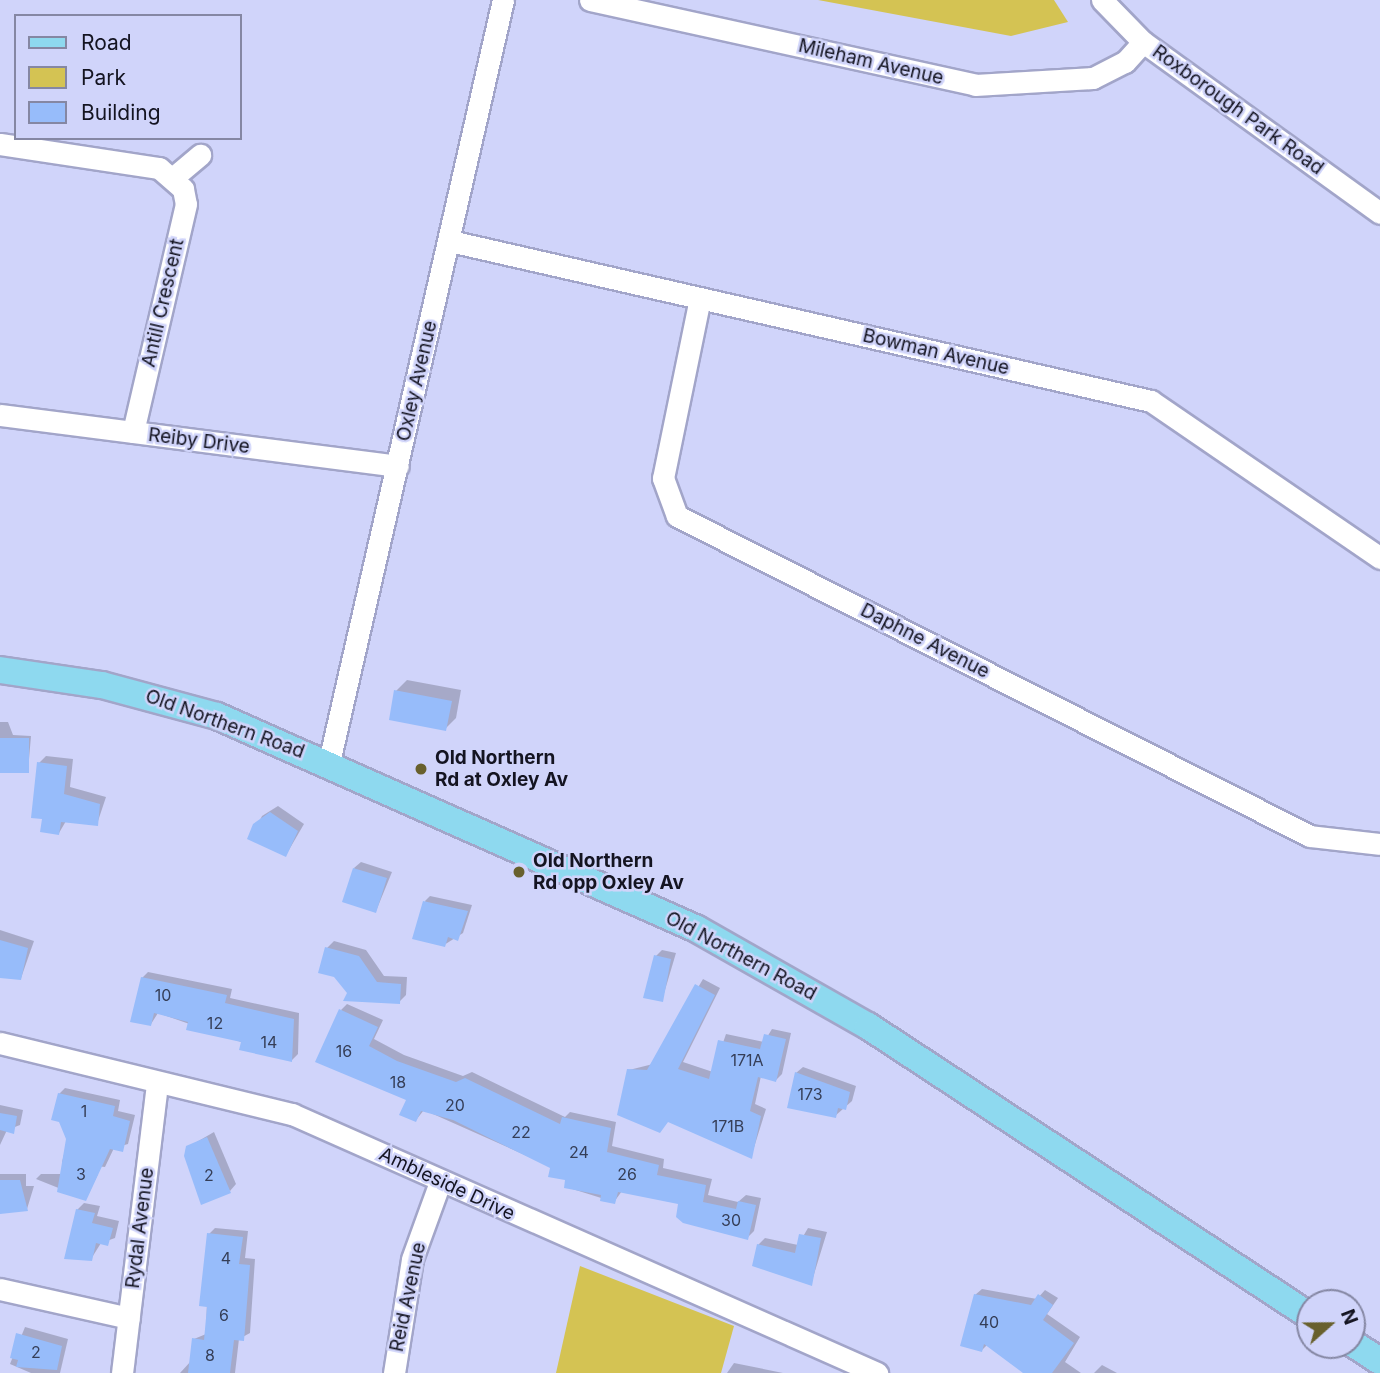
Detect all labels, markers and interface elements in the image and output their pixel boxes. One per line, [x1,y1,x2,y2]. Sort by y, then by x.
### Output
legend [14,14,242,140]
text: Road [81,30,132,55]
street label: Mileham Avenue [796,34,946,90]
street label: Roxborough Park Road [1148,40,1328,180]
text: Park [81,65,126,90]
text: Building [81,100,161,125]
street label: Antill Crescent [137,237,189,369]
street label: Oxley Avenue [392,319,442,443]
street label: Bowman Avenue [861,324,1011,380]
street label: Reiby Drive [147,423,251,459]
street label: Daphne Avenue [857,599,993,683]
street label: Old Northern Road [142,685,308,763]
place label: Old Northern Rd at Oxley Av [435,747,568,791]
marker: Old Northern Rd at Oxley Av [413,761,429,777]
place label: Old Northern Rd opp Oxley Av [533,850,684,894]
marker: Old Northern Rd opp Oxley Av [511,864,527,880]
street label: Old Northern Road [662,907,820,1005]
house number: 10 [155,985,171,1005]
house number: 12 [207,1013,223,1033]
house number: 14 [261,1032,277,1052]
house number: 16 [336,1041,352,1061]
house number: 171A [730,1050,764,1070]
house number: 18 [390,1072,406,1092]
house number: 173 [797,1084,823,1104]
house number: 20 [445,1095,465,1115]
house number: 1 [81,1101,87,1121]
house number: 171B [712,1116,744,1136]
house number: 22 [511,1122,531,1142]
house number: 24 [569,1142,589,1162]
street label: Ambleside Drive [376,1143,518,1225]
house number: 3 [76,1164,86,1184]
house number: 26 [617,1164,637,1184]
house number: 2 [204,1165,214,1185]
street label: Rydal Avenue [121,1166,159,1290]
house number: 30 [721,1210,741,1230]
street label: Reid Avenue [385,1240,431,1354]
house number: 4 [221,1248,231,1268]
north arrow [1296,1289,1366,1359]
house number: 6 [219,1305,229,1325]
text: N [1336,1306,1363,1328]
house number: 40 [979,1312,999,1332]
house number: 2 [31,1342,41,1362]
house number: 8 [205,1345,215,1365]

